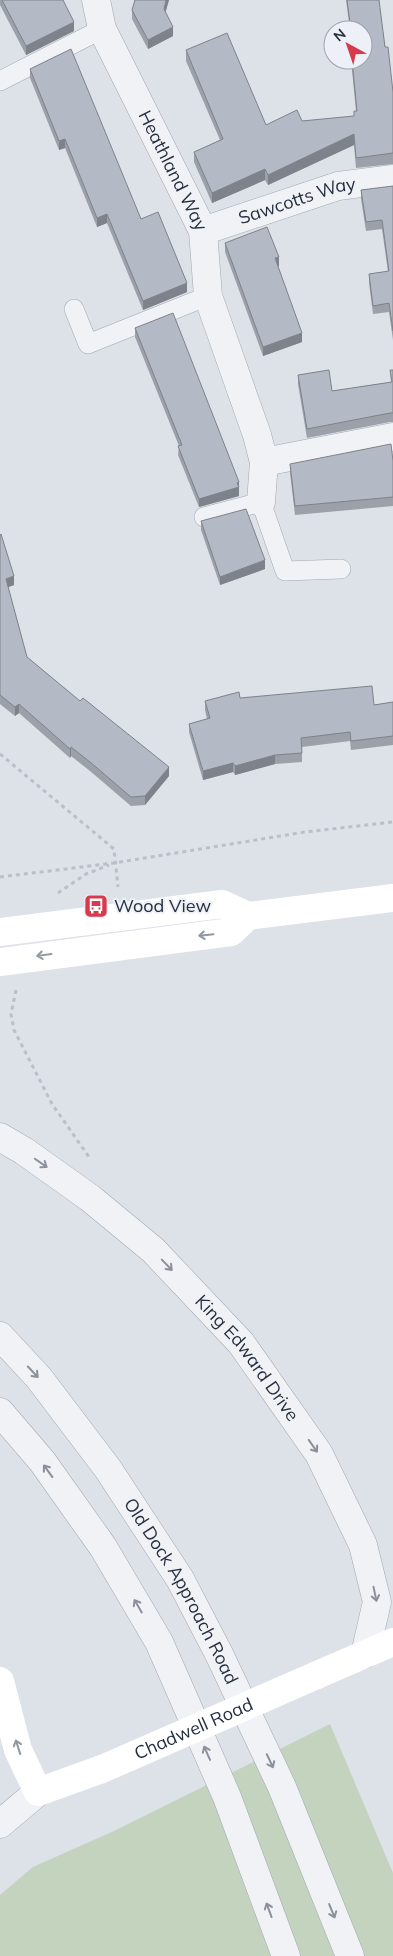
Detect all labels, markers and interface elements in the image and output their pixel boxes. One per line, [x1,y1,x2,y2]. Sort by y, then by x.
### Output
north arrow [323,20,373,70]
text: N [330,25,349,45]
street label: Heathland Way [134,106,213,235]
street label: Sawcotts Way [235,172,357,229]
bus stop icon: Wood View [83,893,109,919]
place label: Wood View [114,894,212,917]
one-way arrow [198,930,214,940]
one-way arrow [37,950,53,960]
one-way arrow [34,1158,48,1168]
one-way arrow [161,1259,173,1272]
street label: King Edward Drive [190,1290,304,1425]
one-way arrow [27,1366,39,1379]
one-way arrow [308,1438,318,1452]
one-way arrow [43,1464,53,1478]
street label: Old Dock Approach Road [119,1493,244,1688]
one-way arrow [371,1586,381,1602]
one-way arrow [132,1600,142,1614]
street label: Chadwell Road [131,1692,256,1765]
one-way arrow [13,1740,22,1755]
one-way arrow [202,1746,212,1761]
one-way arrow [265,1753,275,1768]
one-way arrow [264,1903,273,1919]
one-way arrow [328,1903,337,1918]

